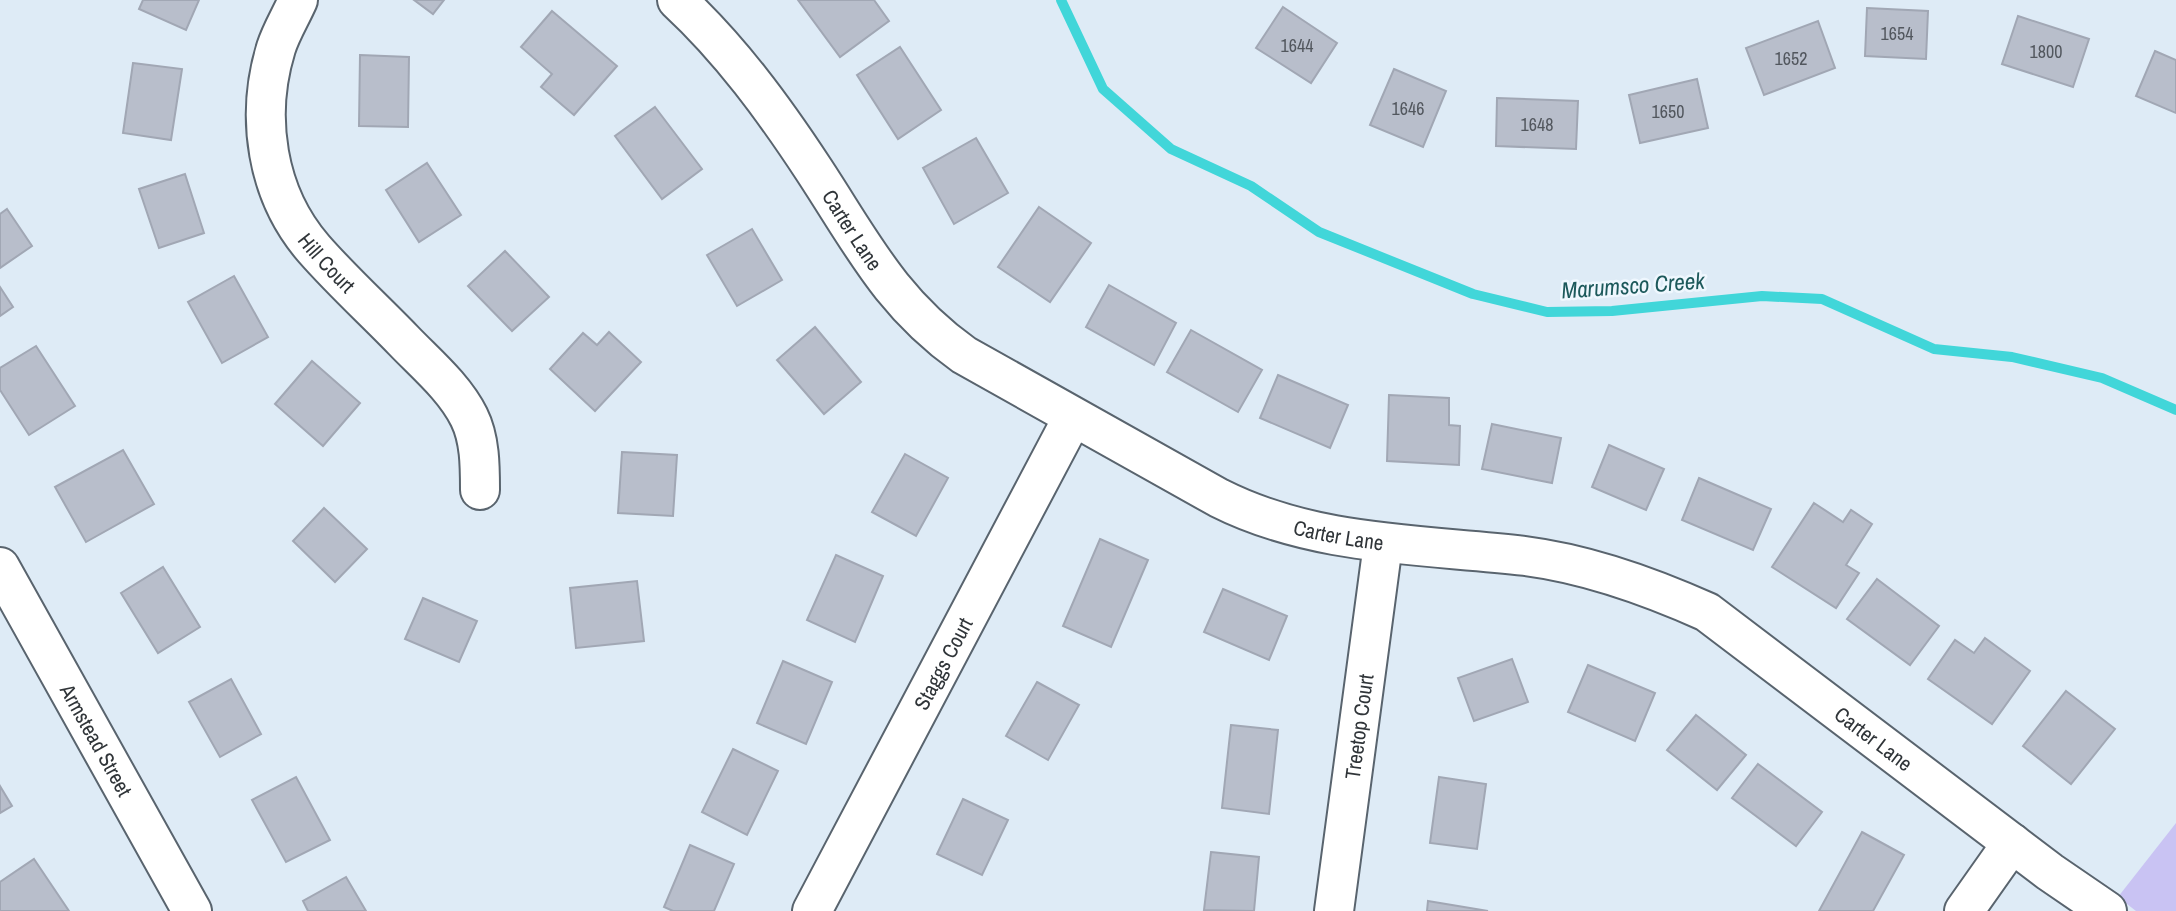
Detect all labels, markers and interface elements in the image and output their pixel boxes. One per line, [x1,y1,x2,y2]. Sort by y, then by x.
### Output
house number: 1654 [1881,21,1913,46]
house number: 1644 [1281,33,1313,58]
house number: 1800 [2030,39,2062,64]
house number: 1652 [1775,46,1807,71]
house number: 1646 [1392,96,1424,121]
house number: 1650 [1652,99,1684,124]
house number: 1648 [1521,112,1553,137]
street label: Carter Lane [816,184,889,276]
street label: Hill Court [292,227,362,299]
water label: Marumsco Creek [1560,264,1707,305]
street label: Carter Lane [1291,512,1385,557]
street label: Staggs Court [906,612,979,715]
street label: Treetop Court [1337,672,1380,781]
street label: Armstead Street [53,678,140,802]
street label: Carter Lane [1829,699,1919,777]

